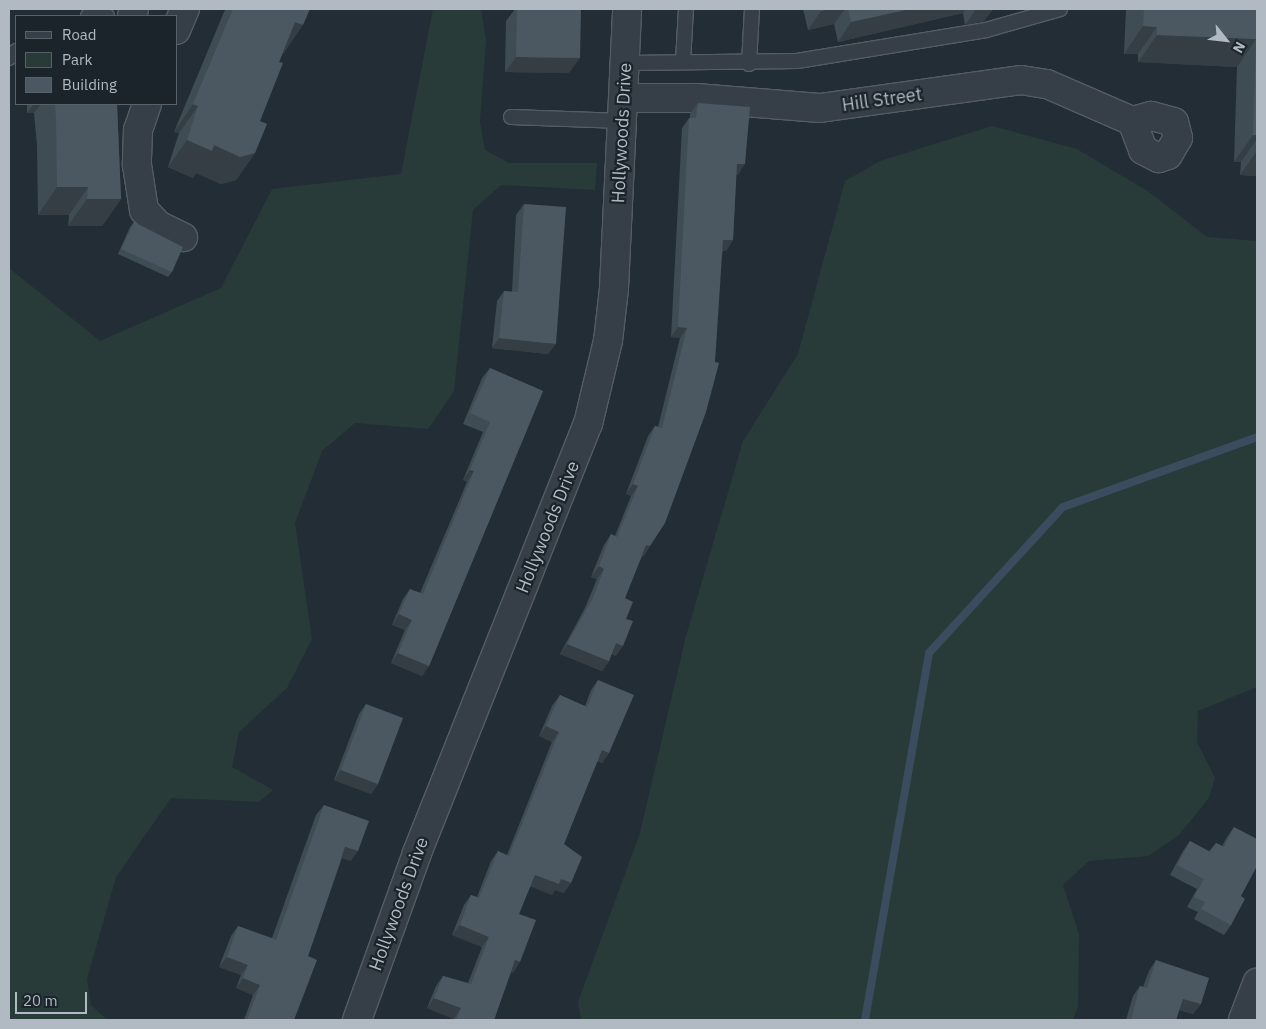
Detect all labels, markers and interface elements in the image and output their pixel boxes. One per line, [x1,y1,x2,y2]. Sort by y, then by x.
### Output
legend [15,15,178,105]
north arrow [1201,15,1251,65]
text: Road [62,25,97,44]
text: N [1229,38,1249,56]
text: Park [62,50,92,69]
street label: Hollywoods Drive [608,62,636,204]
text: Building [62,75,117,94]
street label: Hill Street [841,84,923,116]
street label: Hollywoods Drive [512,458,584,596]
street label: Hollywoods Drive [365,834,433,974]
scale bar [18,982,90,1014]
text: 20 m [23,991,58,1010]

